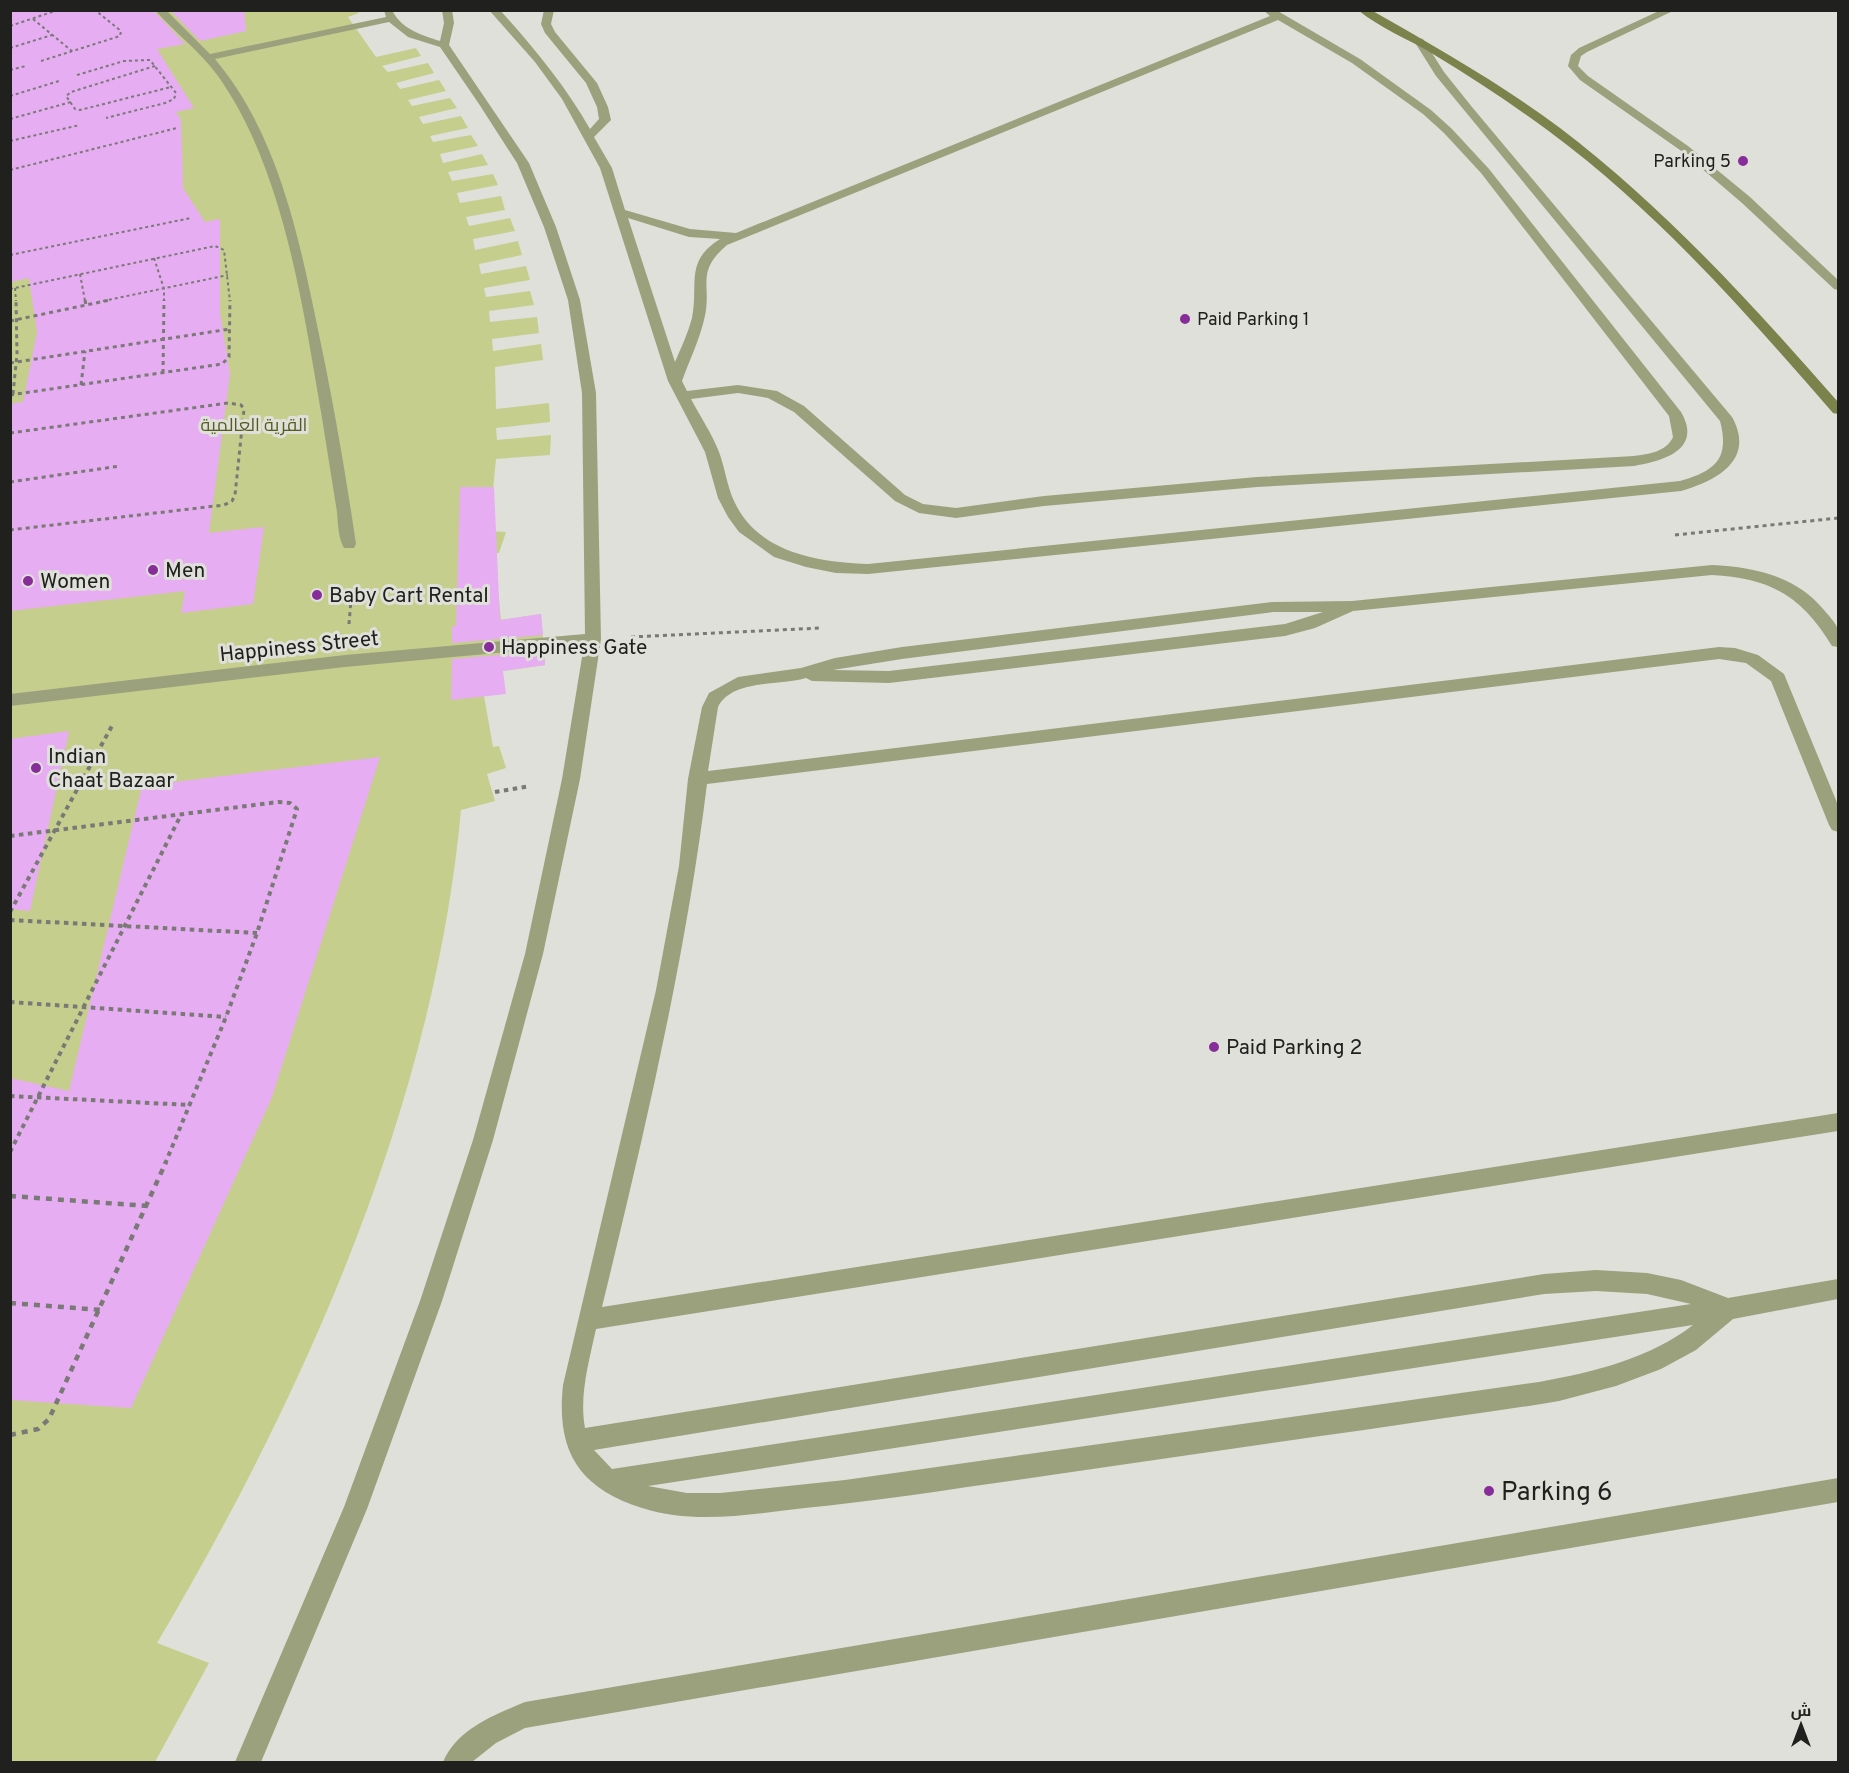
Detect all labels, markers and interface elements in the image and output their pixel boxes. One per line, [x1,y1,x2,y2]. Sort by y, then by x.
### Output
place label: Parking 5 [1653,151,1731,174]
marker: Parking 5 [1736,154,1750,168]
place label: Paid Parking 1 [1197,309,1310,332]
marker: Paid Parking 1 [1178,312,1192,326]
park label: القرية العالمية [201,415,307,438]
place label: Men [165,558,205,585]
marker: Men [146,563,160,577]
place label: Women [40,569,110,596]
marker: Women [21,574,35,588]
place label: Baby Cart Rental [329,583,489,610]
marker: Baby Cart Rental [310,588,324,602]
street label: Happiness Street [218,626,380,669]
place label: Happiness Gate [501,635,647,662]
marker: Happiness Gate [482,640,496,654]
place label: Indian Chaat Bazaar [48,744,175,795]
marker: Indian Chaat Bazaar [29,761,43,775]
place label: Paid Parking 2 [1226,1035,1362,1062]
marker: Paid Parking 2 [1207,1040,1221,1054]
place label: Parking 6 [1501,1477,1613,1510]
marker: Parking 6 [1482,1484,1496,1498]
north arrow [1771,1695,1831,1755]
text: ش [1791,1702,1811,1722]

